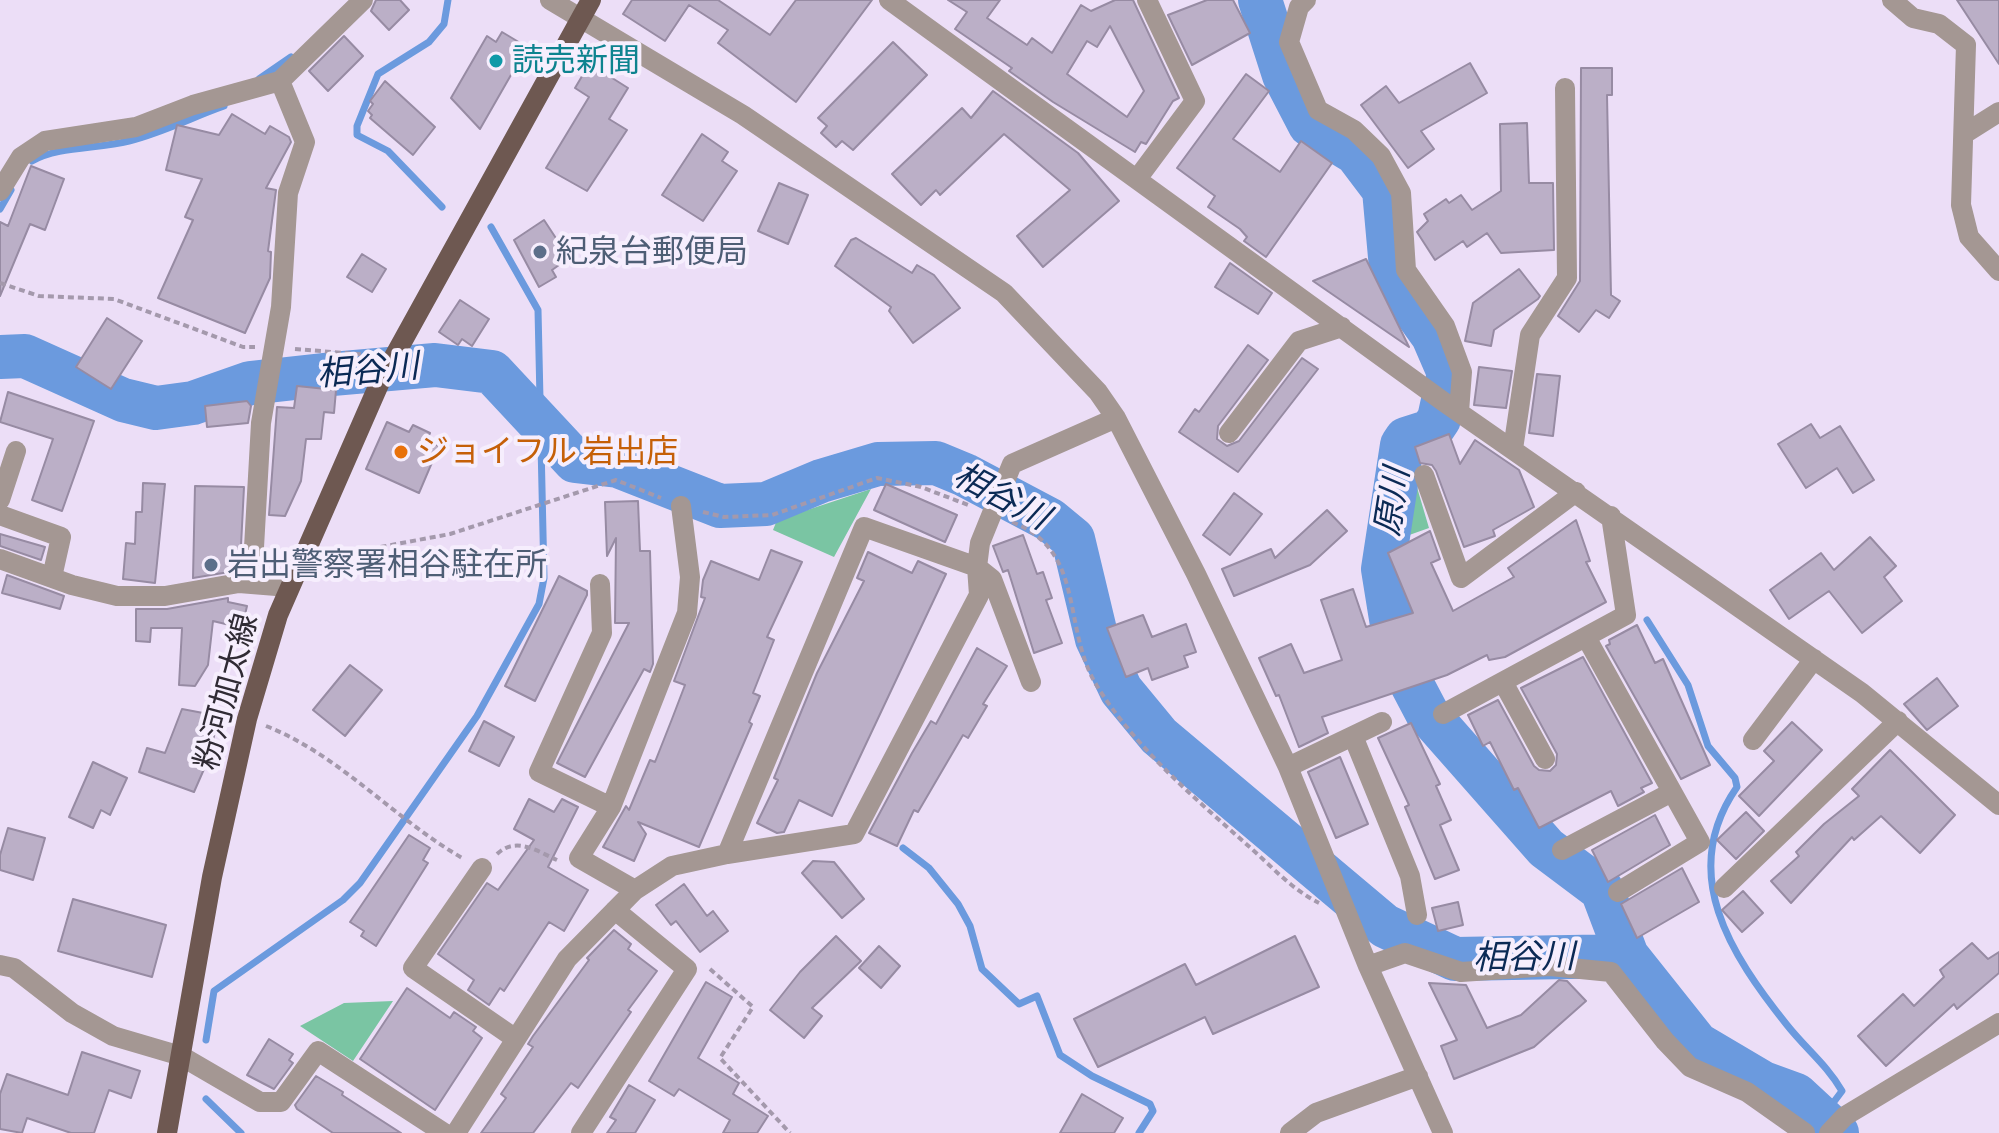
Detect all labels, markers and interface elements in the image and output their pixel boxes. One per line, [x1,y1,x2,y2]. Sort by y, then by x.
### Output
place label: 読売新聞 [512,42,640,80]
marker: 読売新聞 [487,52,505,70]
place label: 紀泉台郵便局 [556,233,748,271]
marker: 紀泉台郵便局 [531,243,549,261]
water label: 相谷川 [315,346,421,396]
place label: ジョイフル 岩出店 [417,433,678,471]
marker: ジョイフル 岩出店 [392,443,410,461]
water label: 相谷川 [946,455,1056,539]
water label: 原川 [1368,465,1418,539]
place label: 岩出警察署相谷駐在所 [227,546,547,584]
marker: 岩出警察署相谷駐在所 [202,556,220,574]
street label: 粉河加太線 [188,610,266,774]
water label: 相谷川 [1473,937,1575,979]

